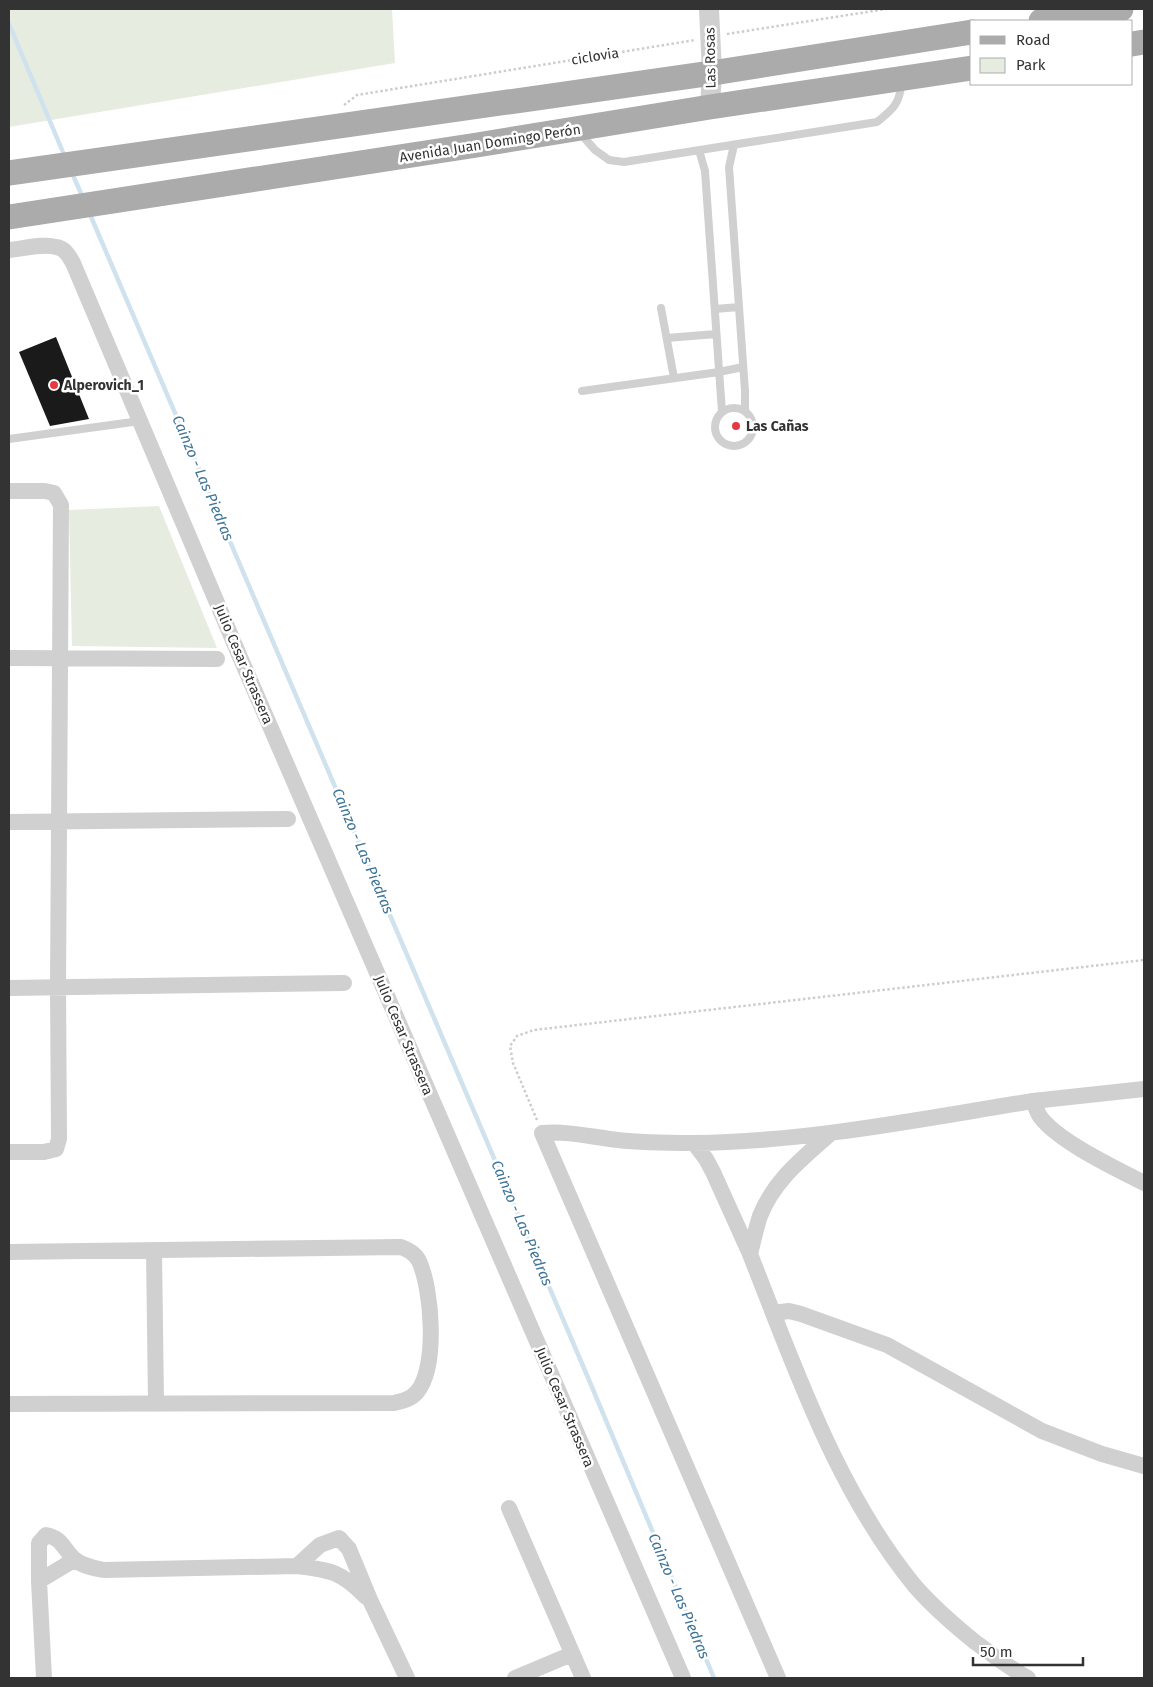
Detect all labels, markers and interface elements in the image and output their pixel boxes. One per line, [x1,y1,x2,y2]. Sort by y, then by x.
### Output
legend [970,20,1133,85]
street label: Las Rosas [701,27,720,89]
text: Road [1016,31,1051,49]
street label: ciclovia [570,44,620,69]
text: Park [1016,56,1046,74]
street label: Avenida Juan Domingo Perón [398,121,582,166]
place label: Alperovich_1 [63,377,144,394]
marker: Alperovich_1 [48,379,60,391]
water label: Cainzo - Las Piedras [168,413,238,544]
place label: Las Cañas [746,418,809,435]
marker: Las Cañas [730,420,742,432]
street label: Julio Cesar Strassera [211,602,277,727]
water label: Cainzo - Las Piedras [328,786,398,917]
street label: Julio Cesar Strassera [371,973,437,1098]
water label: Cainzo - Las Piedras [487,1158,557,1289]
street label: Julio Cesar Strassera [532,1345,598,1470]
water label: Cainzo - Las Piedras [644,1531,714,1662]
scale bar [973,1634,1083,1666]
text: 50 m [980,1643,1013,1661]

